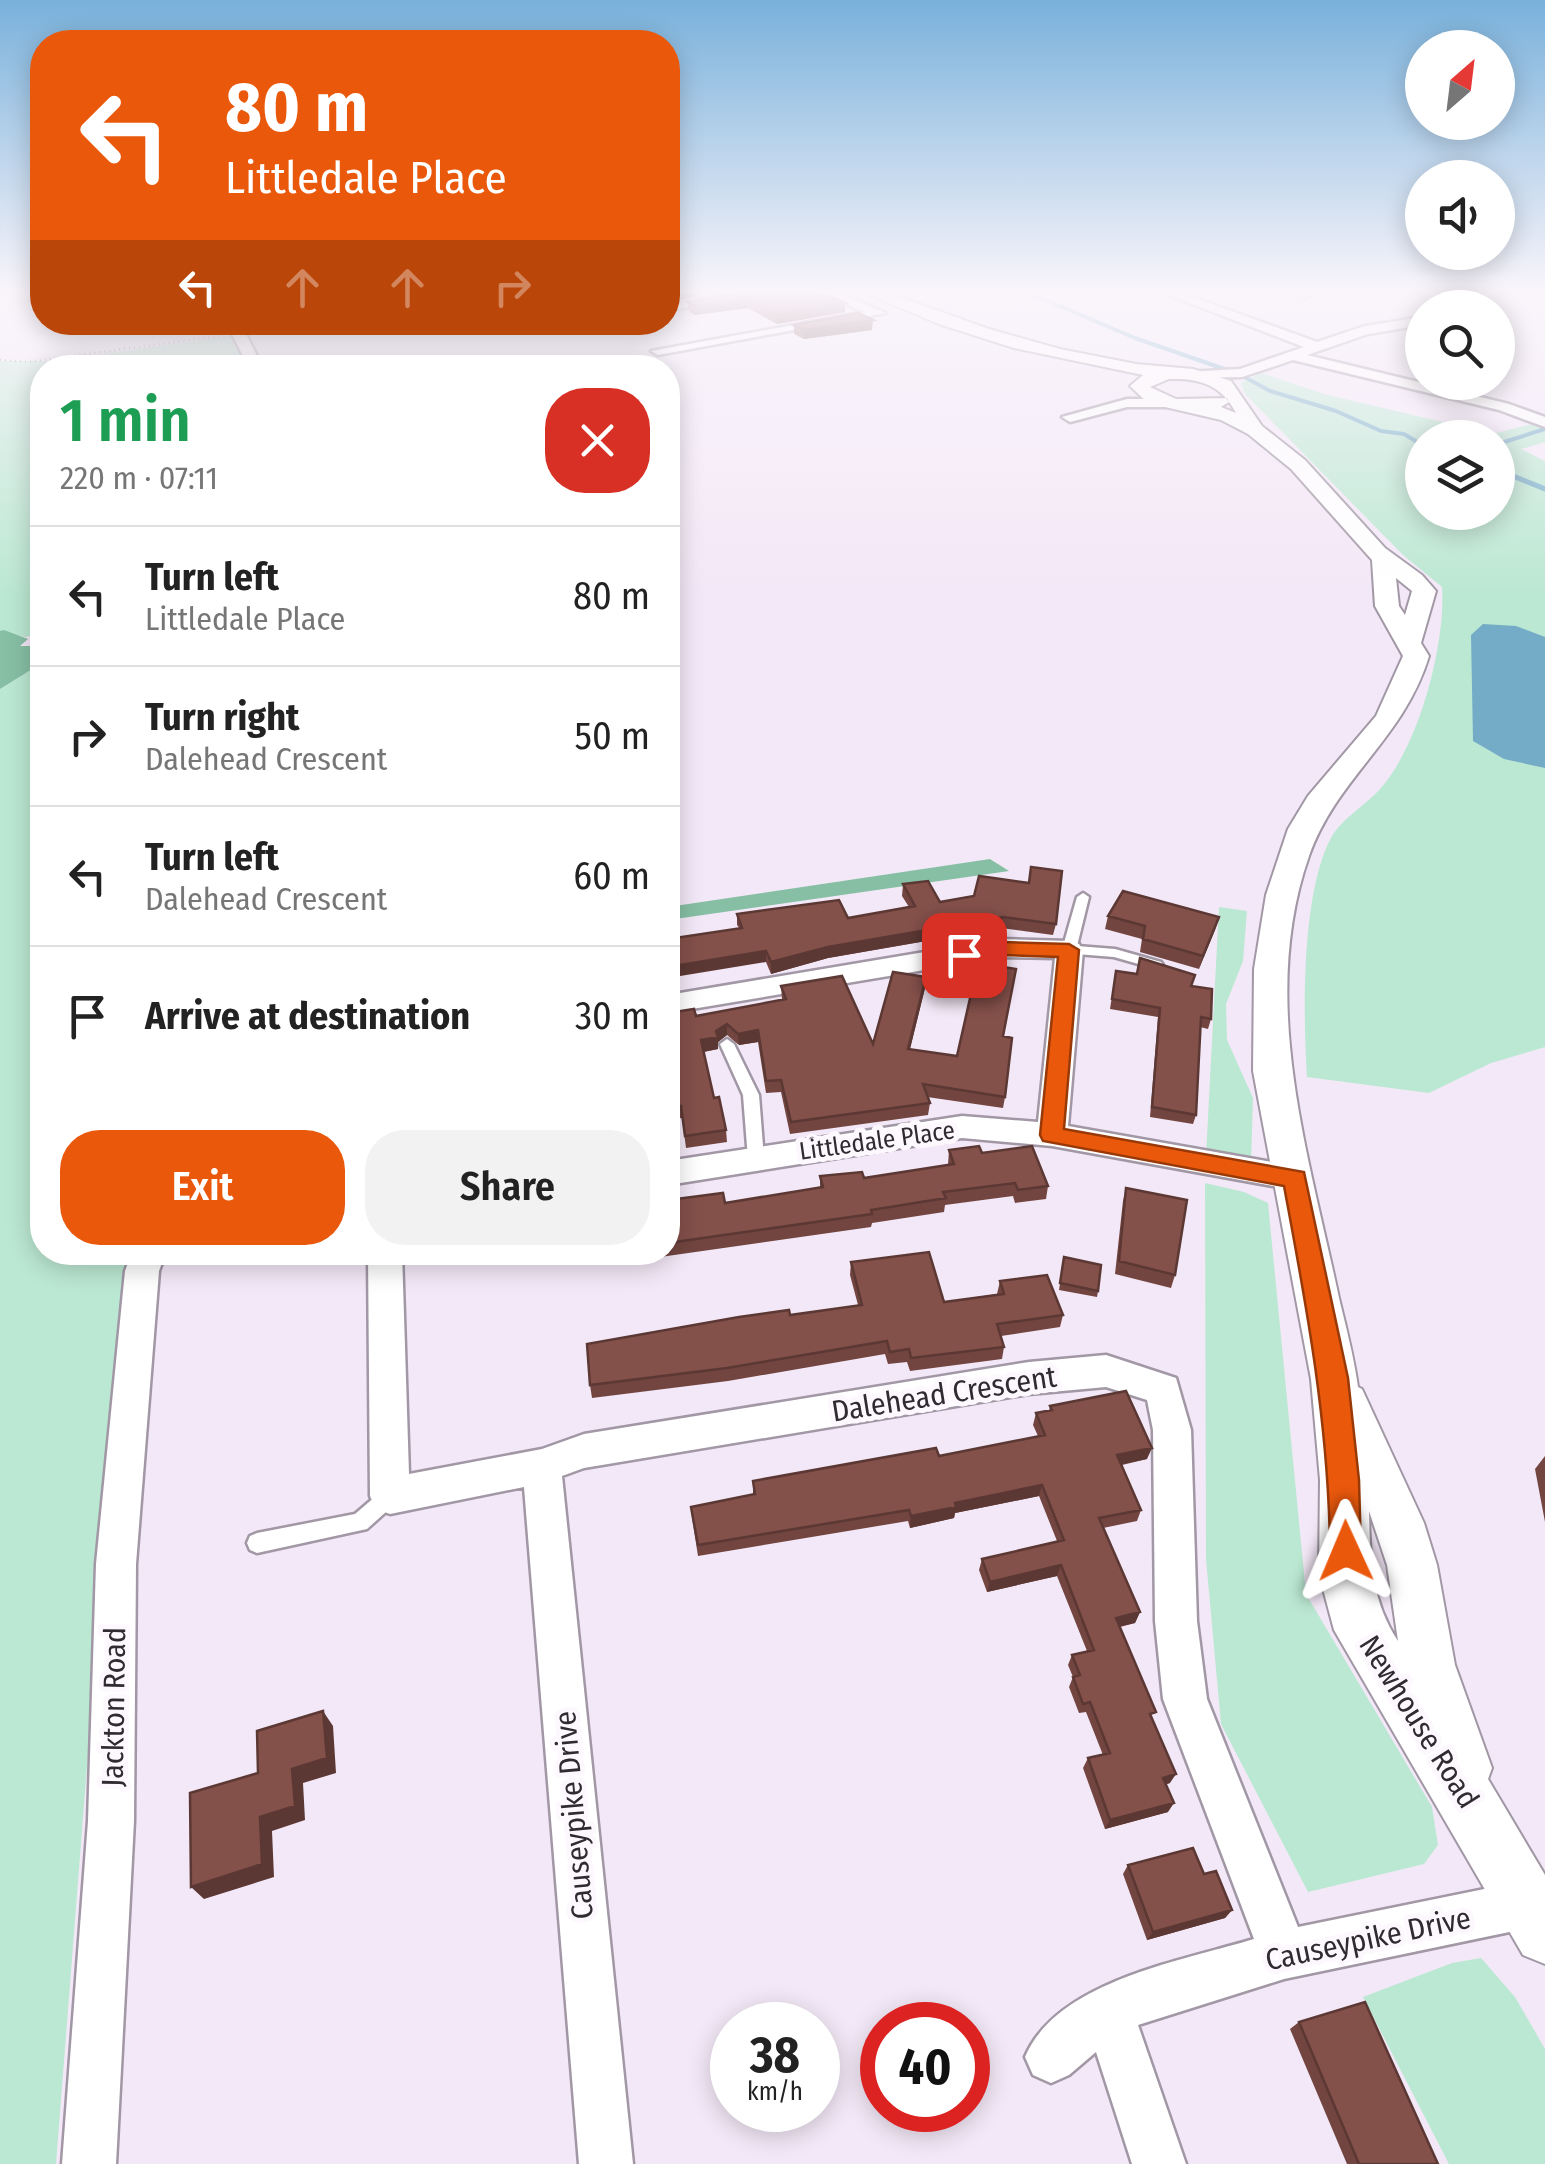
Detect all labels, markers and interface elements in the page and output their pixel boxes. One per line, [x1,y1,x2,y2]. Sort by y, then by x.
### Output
north arrow [1405,30,1515,140]
map controls [1405,30,1515,530]
text: 80 m [225,66,368,150]
icon: left [60,70,190,200]
text: Littledale Place [225,151,507,205]
button: sound [1405,160,1515,270]
icon: left [170,260,225,315]
icon: ahead [275,260,330,315]
icon: ahead [380,260,435,315]
icon: right [485,260,540,315]
button: search [1405,290,1515,400]
text: 1 min [60,385,191,457]
button: close [545,388,650,493]
button: layers [1405,420,1515,530]
text: 220 m · 07:11 [60,459,218,497]
text: Turn left [145,554,279,600]
icon: left [60,569,115,624]
text: 80 m [573,573,650,619]
text: Littledale Place [145,600,345,638]
text: Turn right [145,694,299,740]
icon: right [60,709,115,764]
text: 50 m [575,713,650,759]
text: Dalehead Crescent [145,740,387,778]
text: Turn left [145,834,279,880]
icon: left [60,849,115,904]
text: 60 m [573,853,650,899]
text: Dalehead Crescent [145,880,387,918]
pin [922,913,1007,998]
icon: arrive [937,928,992,983]
icon: arrive [60,989,115,1044]
text: Arrive at destination [145,993,470,1039]
text: 30 m [575,993,650,1039]
street label: Littledale Place [797,1115,957,1167]
button: Exit [60,1130,345,1245]
button: Share [365,1130,650,1245]
street label: Dalehead Crescent [829,1358,1059,1430]
position arrow [1294,1499,1398,1603]
street label: Jackton Road [95,1627,133,1787]
street label: Newhouse Road [1352,1629,1486,1815]
street label: Causeypike Drive [547,1709,601,1921]
street label: Causeypike Drive [1262,1900,1474,1978]
speed limit sign: 40 [860,2002,990,2132]
text: 38 [750,2025,800,2085]
text: km/h [747,2077,803,2107]

